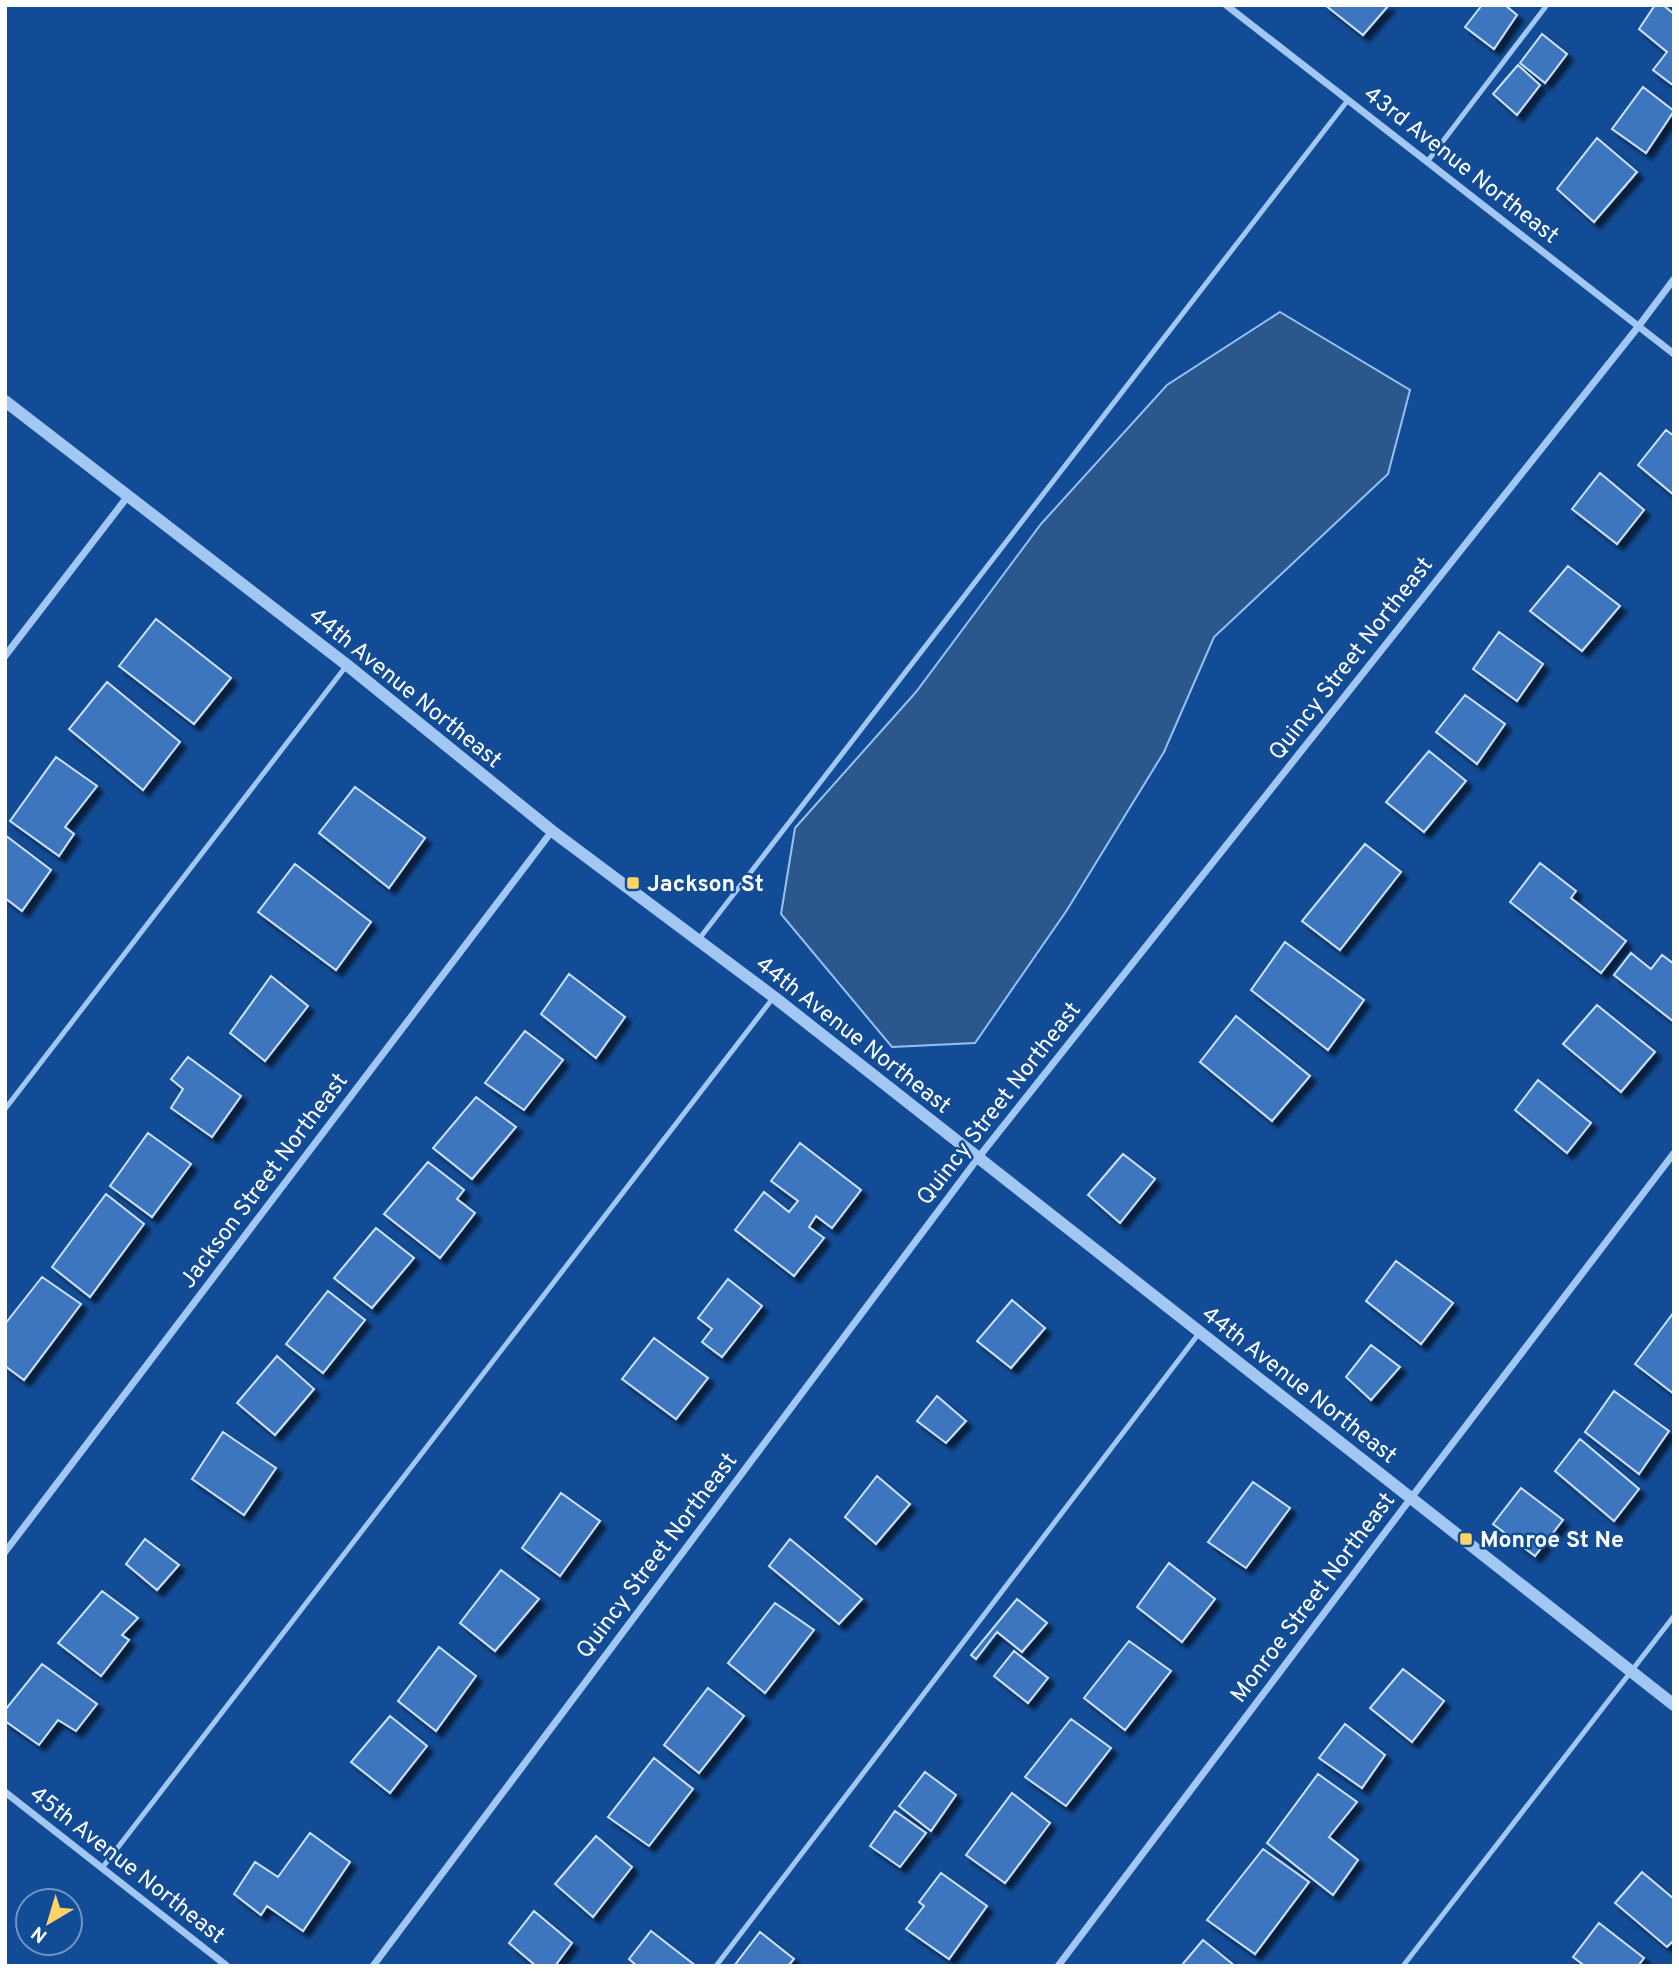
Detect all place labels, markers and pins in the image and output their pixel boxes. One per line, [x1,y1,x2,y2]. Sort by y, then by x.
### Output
place label: Jackson St [647,871,764,900]
marker: Jackson St [625,875,641,891]
place label: Monroe St Ne [1480,1527,1624,1556]
marker: Monroe St Ne [1458,1531,1474,1547]

